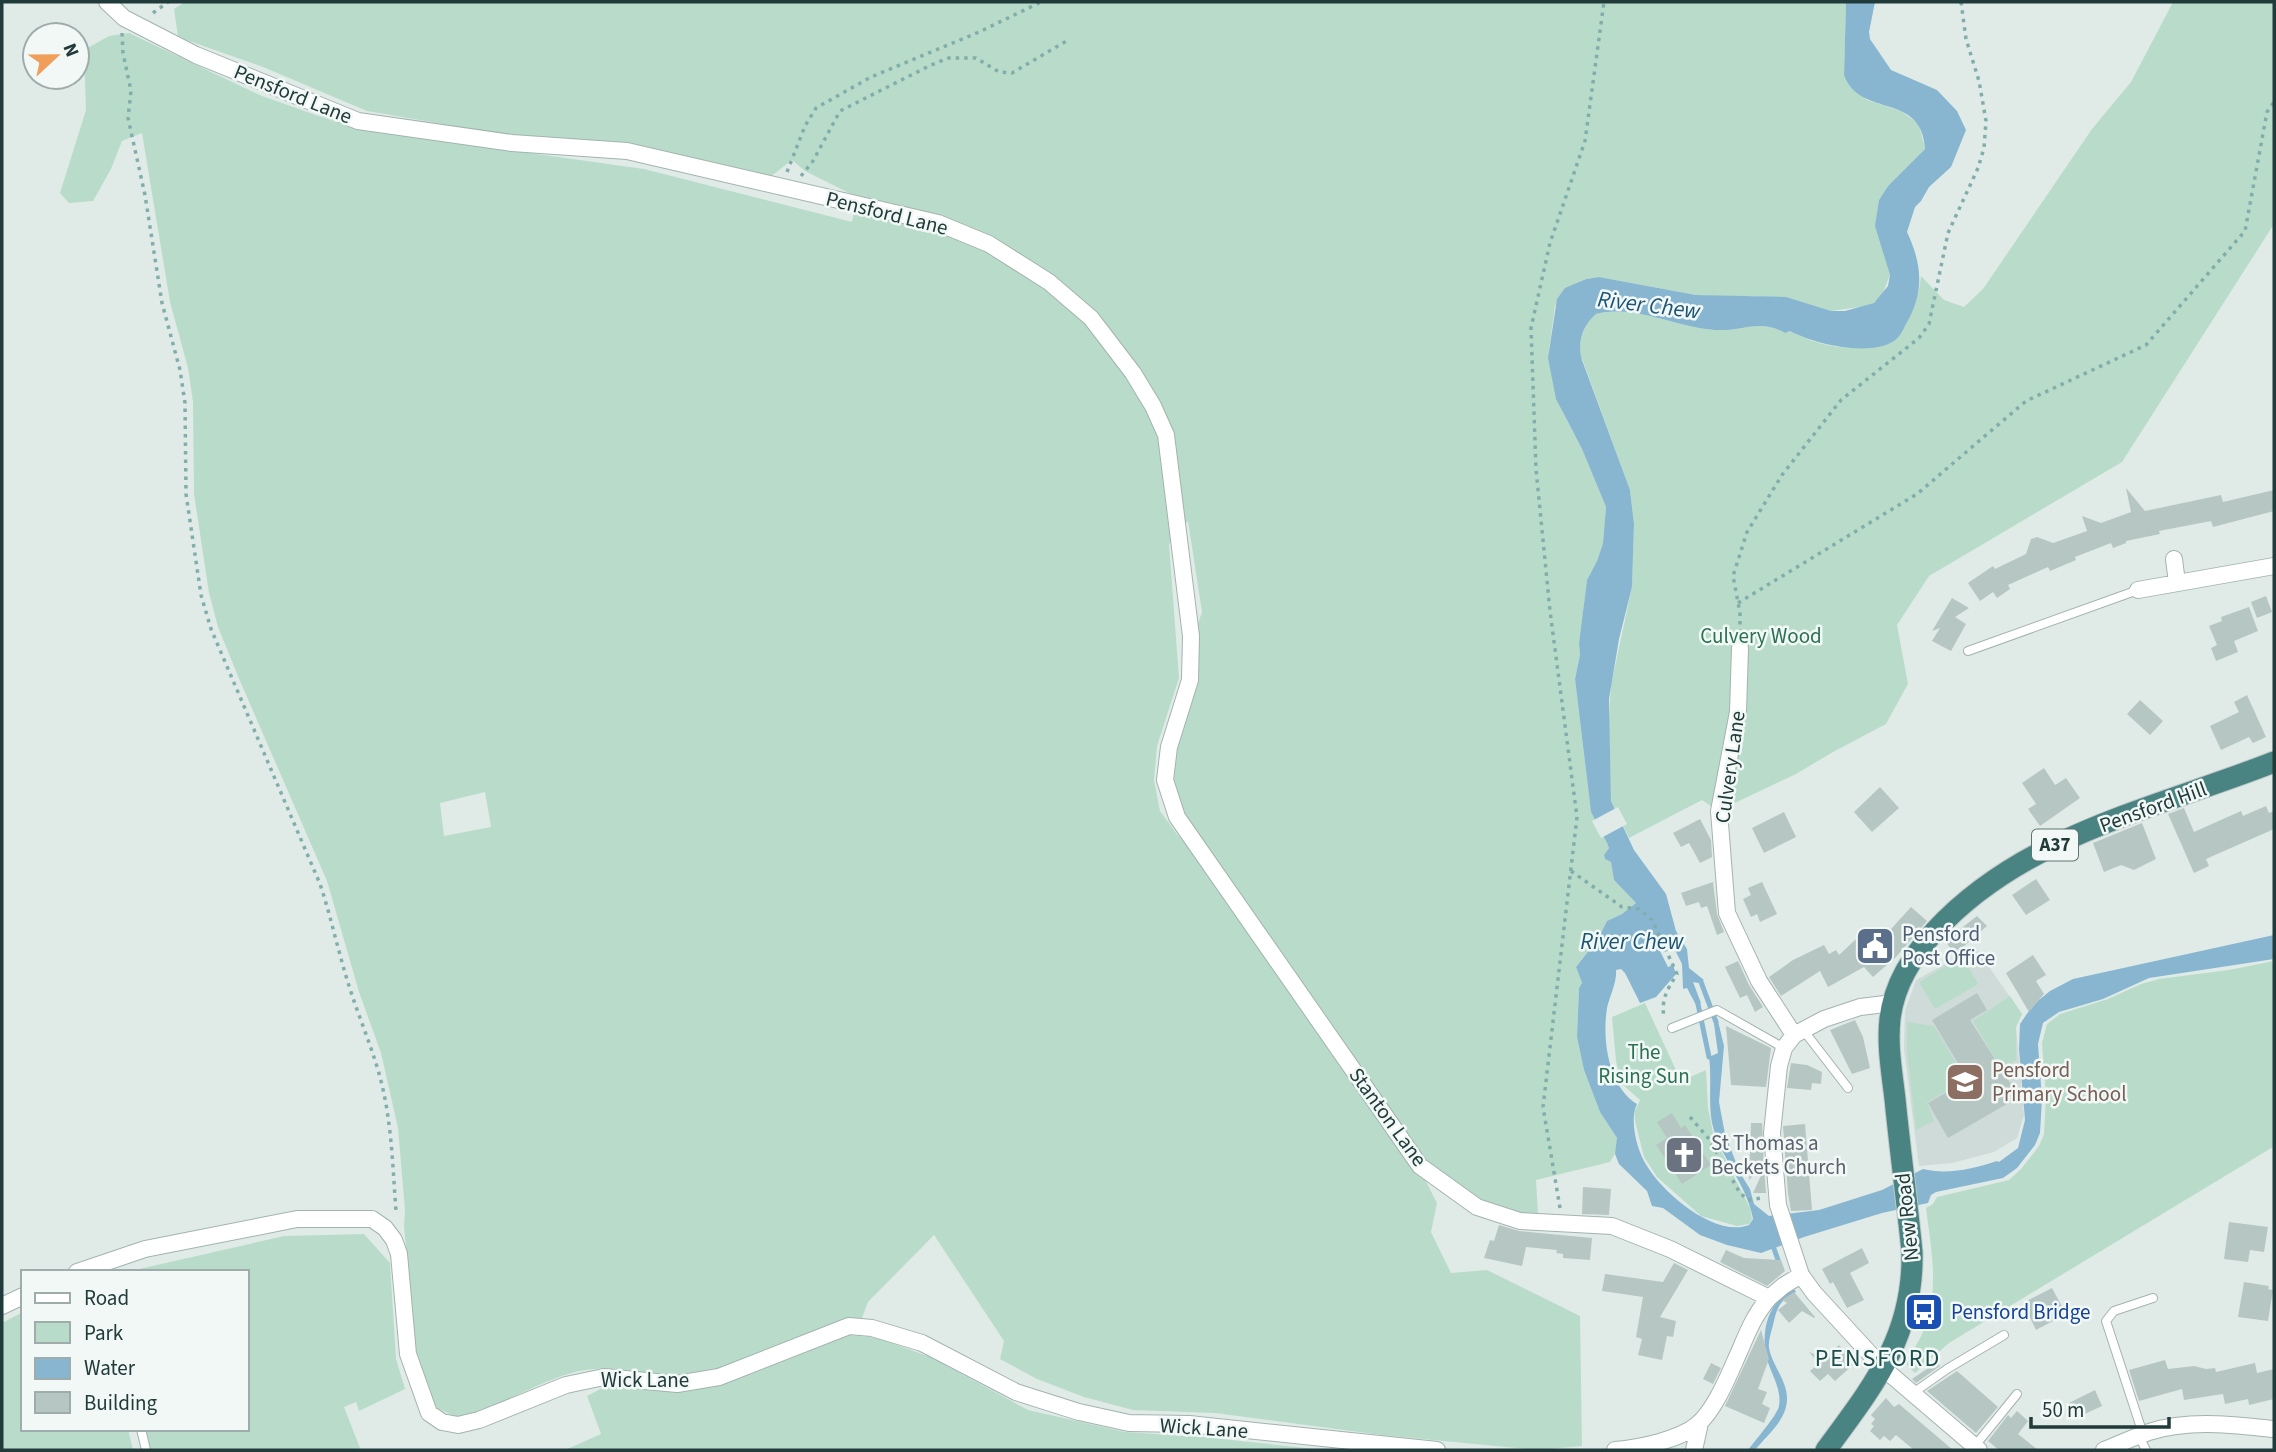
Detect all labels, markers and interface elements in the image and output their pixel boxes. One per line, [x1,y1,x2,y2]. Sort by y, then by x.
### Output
north arrow [21,21,91,91]
text: N [55,39,85,61]
street label: Pensford Lane [229,57,357,131]
street label: Pensford Lane [823,183,951,243]
water label: River Chew [1596,282,1703,328]
park label: Culvery Wood [1700,621,1822,651]
street label: Culvery Lane [1707,709,1753,825]
street label: Pensford Hill [2095,774,2211,840]
road number: A37 [2032,830,2078,860]
place label: Pensford Post Office [1902,919,1995,973]
water label: River Chew [1580,925,1685,958]
public building icon: Pensford Post Office [1854,925,1896,967]
park label: The Rising Sun [1598,1037,1690,1091]
place label: Pensford Primary School [1992,1055,2127,1109]
street label: Stanton Lane [1342,1061,1434,1173]
school or university icon: Pensford Primary School [1944,1061,1986,1103]
place label: St Thomas a Beckets Church [1711,1128,1846,1182]
church icon: St Thomas a Beckets Church [1663,1134,1705,1176]
street label: New Road [1887,1171,1927,1263]
legend [21,1270,248,1431]
text: Road [84,1283,129,1313]
bus stop icon: Pensford Bridge [1903,1291,1945,1333]
place label: Pensford Bridge [1951,1297,2091,1327]
text: Park [84,1318,124,1348]
district label: PENSFORD [1815,1341,1941,1376]
text: Water [84,1353,136,1383]
street label: Wick Lane [601,1365,689,1395]
scale bar [2031,1386,2169,1430]
text: Building [84,1388,158,1418]
text: 50 m [2042,1395,2084,1425]
street label: Wick Lane [1159,1410,1249,1446]

